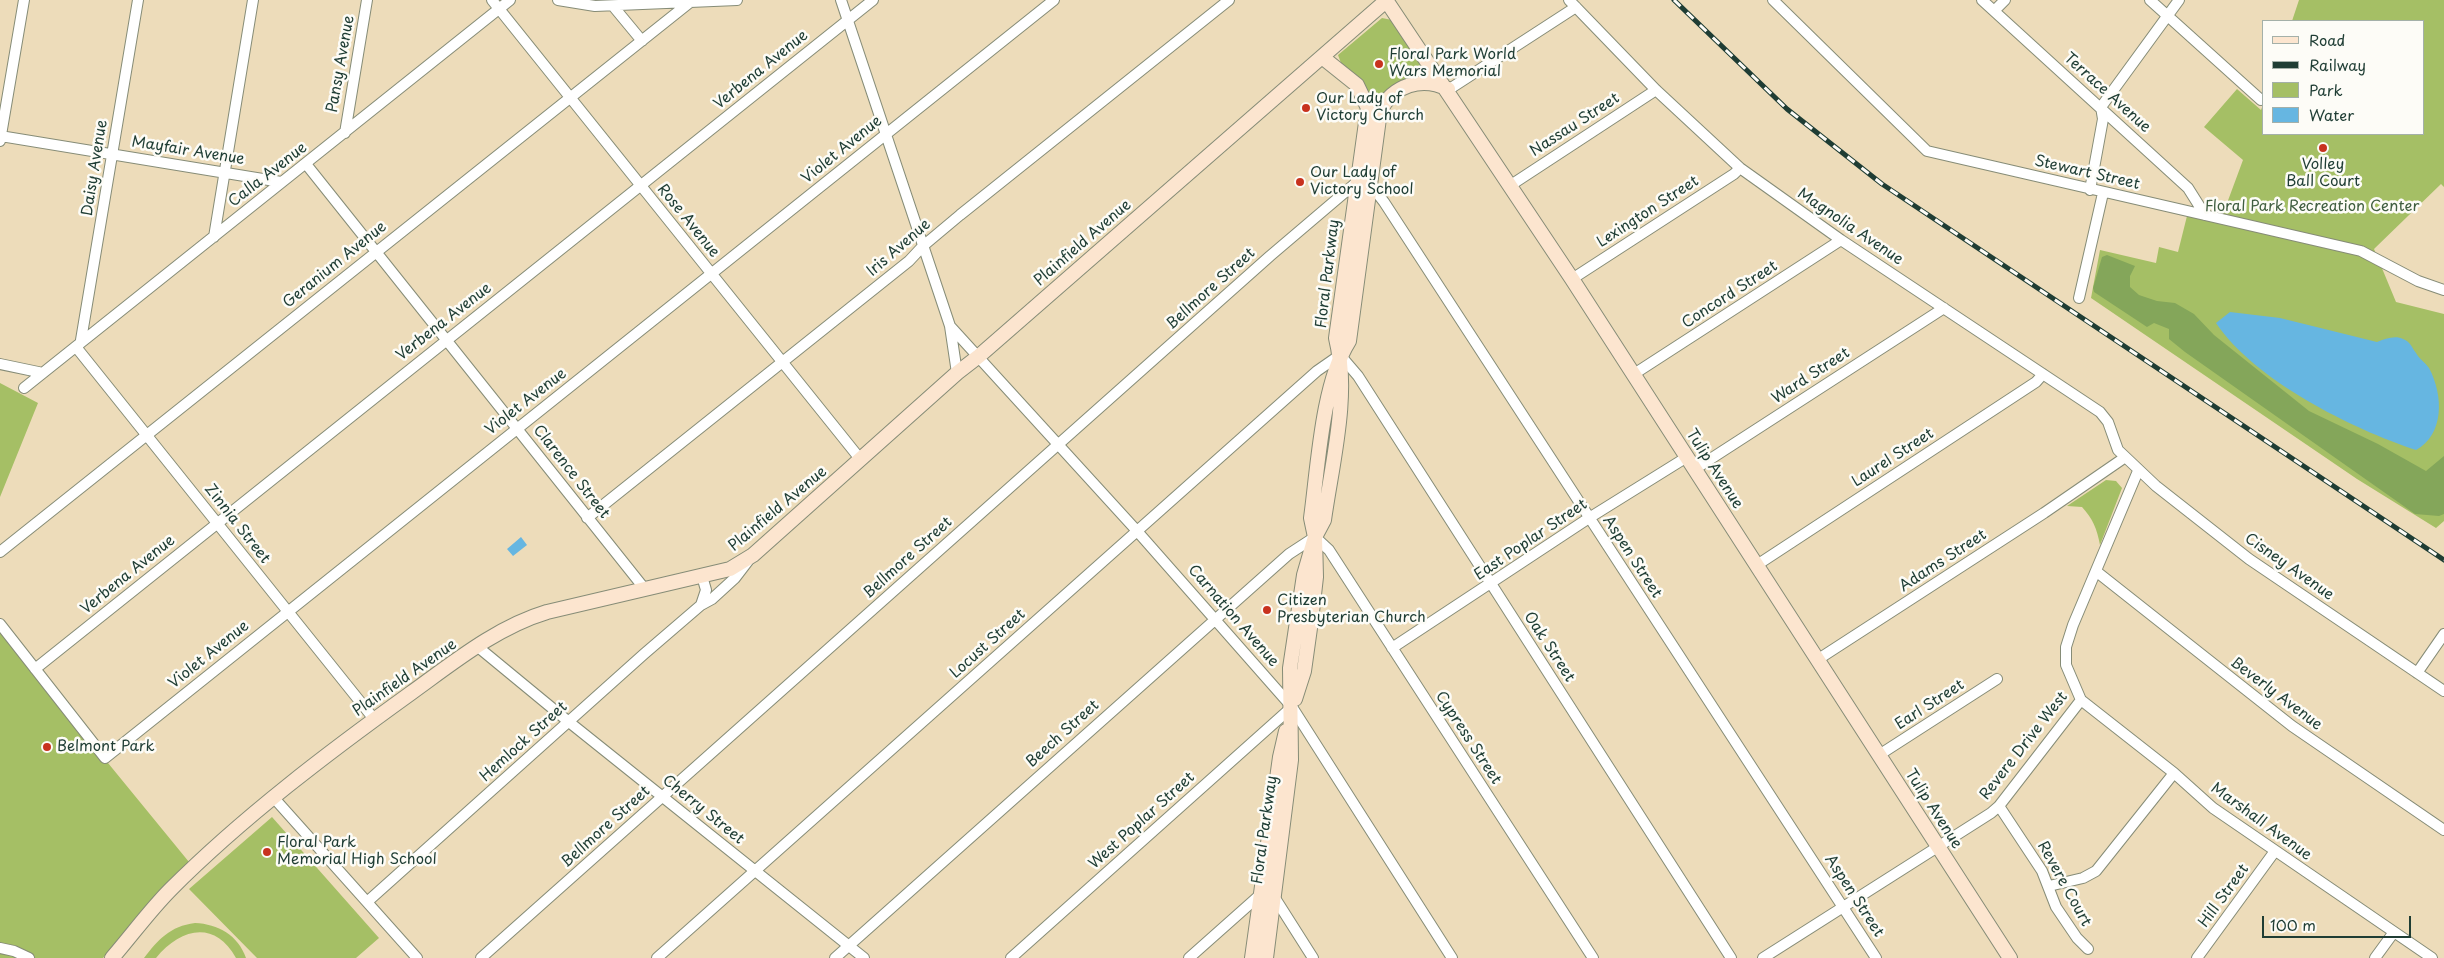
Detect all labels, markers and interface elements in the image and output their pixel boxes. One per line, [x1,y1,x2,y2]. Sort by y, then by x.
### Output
street label: Pansy Avenue [324,14,358,114]
legend [2262,20,2424,135]
street label: Verbena Avenue [710,27,812,113]
text: Road [2309,28,2345,51]
place label: Floral Park World Wars Memorial [1389,46,1516,81]
street label: Terrace Avenue [2060,49,2154,137]
text: Railway [2309,53,2366,76]
marker: Floral Park World Wars Memorial [1373,58,1385,70]
text: Park [2309,78,2343,101]
street label: Nassau Street [1527,89,1623,161]
place label: Our Lady of Victory Church [1316,90,1424,125]
marker: Our Lady of Victory Church [1300,102,1312,114]
text: Water [2309,103,2354,126]
street label: Violet Avenue [798,112,886,188]
street label: Daisy Avenue [79,119,111,217]
street label: Mayfair Avenue [130,133,246,169]
street label: Calla Avenue [225,139,311,211]
marker: Volley Ball Court [2317,142,2329,154]
street label: Stewart Street [2033,152,2141,194]
place label: Volley Ball Court [2286,156,2360,191]
place label: Our Lady of Victory School [1310,164,1414,199]
street label: Lexington Street [1594,172,1702,252]
marker: Our Lady of Victory School [1294,176,1306,188]
street label: Rose Avenue [653,181,723,261]
street label: Magnolia Avenue [1794,185,1906,269]
street label: Plainfield Avenue [1031,196,1135,290]
park label: Floral Park Recreation Center [2205,198,2419,216]
street label: Iris Avenue [864,216,934,280]
street label: Geranium Avenue [280,218,390,312]
street label: Floral Parkway [1312,219,1344,329]
street label: Bellmore Street [1163,244,1259,334]
street label: Concord Street [1679,257,1781,333]
street label: Verbena Avenue [393,279,495,365]
street label: Ward Street [1769,344,1853,408]
street label: Violet Avenue [482,365,570,439]
street label: Clarence Street [529,422,613,522]
street label: Laurel Street [1849,425,1937,491]
street label: Tulip Avenue [1682,426,1746,512]
street label: Plainfield Avenue [725,463,831,555]
street label: Zinnia Street [200,481,274,567]
street label: East Poplar Street [1471,496,1591,584]
street label: Aspen Street [1599,512,1665,602]
street label: Bellmore Street [860,513,956,603]
street label: Adams Street [1896,526,1990,596]
street label: Cisney Avenue [2241,530,2337,604]
street label: Verbena Avenue [77,532,179,618]
street label: Carnation Avenue [1184,561,1282,671]
place label: Citizen Presbyterian Church [1277,592,1426,627]
marker: Citizen Presbyterian Church [1261,604,1273,616]
street label: Locust Street [947,606,1029,682]
street label: Oak Street [1520,609,1578,685]
street label: Violet Avenue [165,617,253,693]
street label: Plainfield Avenue [350,636,460,720]
street label: Beverly Avenue [2227,654,2325,734]
street label: Earl Street [1892,676,1968,734]
street label: Cypress Street [1431,688,1505,788]
street label: Revere Drive West [1976,689,2072,803]
street label: Beech Street [1023,697,1103,771]
street label: Hemlock Street [477,698,571,786]
place label: Belmont Park [57,738,155,756]
marker: Belmont Park [41,741,53,753]
street label: Tulip Avenue [1901,766,1965,852]
street label: West Poplar Street [1085,769,1199,873]
street label: Cherry Street [659,772,747,848]
street label: Floral Parkway [1248,775,1282,885]
street label: Marshall Avenue [2207,780,2315,864]
street label: Bellmore Street [558,782,654,872]
place label: Floral Park Memorial High School [277,834,437,869]
street label: Revere Court [2033,838,2095,930]
marker: Floral Park Memorial High School [261,846,273,858]
street label: Aspen Street [1821,851,1887,941]
street label: Hill Street [2195,861,2253,931]
scale bar [2264,906,2413,938]
text: 100 m [2270,913,2316,936]

